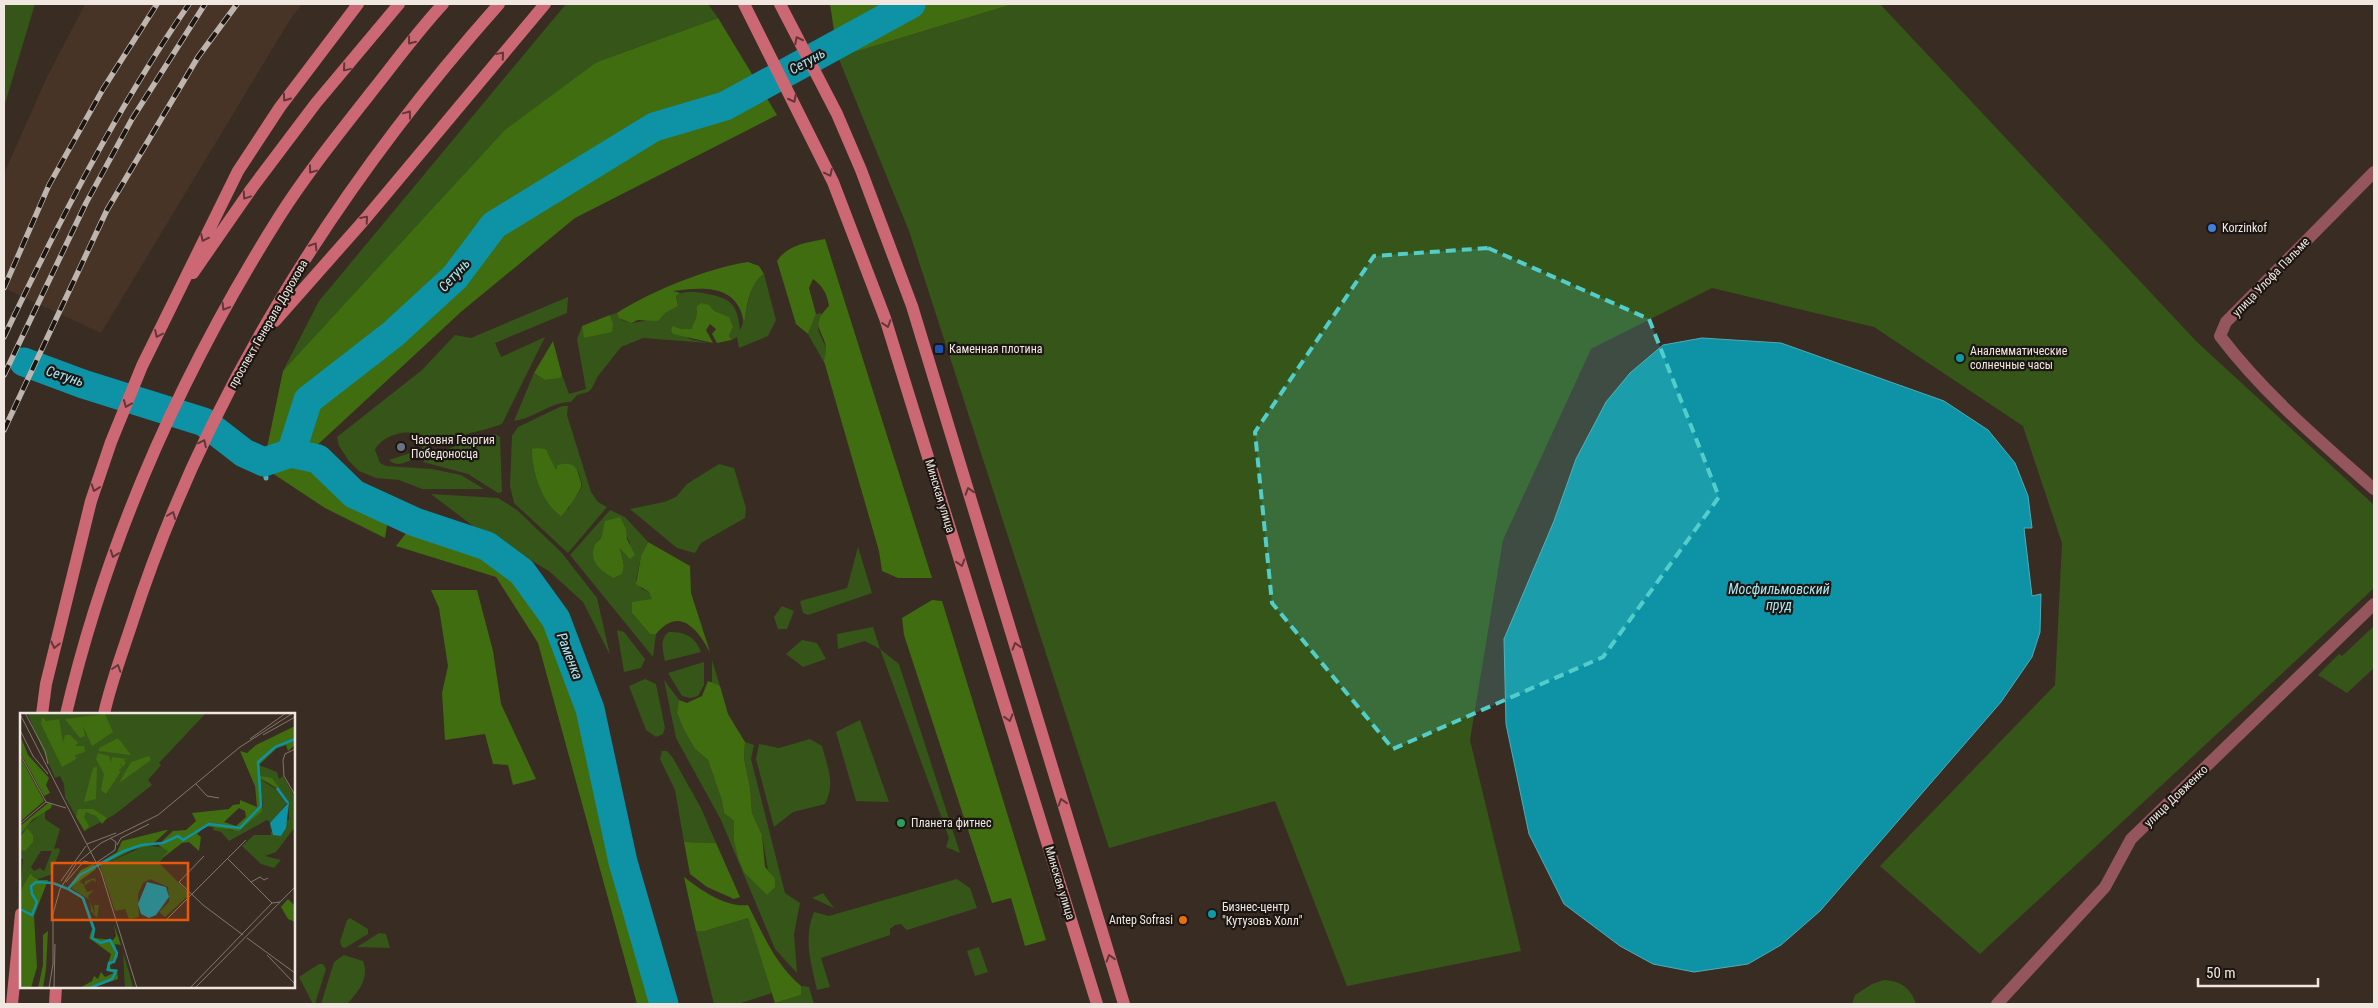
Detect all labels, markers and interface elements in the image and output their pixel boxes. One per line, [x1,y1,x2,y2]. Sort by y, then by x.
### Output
one-way arrow [409,35,417,44]
one-way arrow [795,36,805,45]
water label: Сетунь [786,45,828,77]
one-way arrow [495,52,504,61]
one-way arrow [343,62,351,71]
one-way arrow [284,92,292,101]
one-way arrow [787,94,797,103]
one-way arrow [403,111,411,120]
one-way arrow [309,164,318,174]
one-way arrow [823,168,833,177]
one-way arrow [243,191,252,200]
one-way arrow [359,216,368,225]
place label: Korzinkof [2222,221,2267,235]
marker: Korzinkof [2206,222,2218,234]
one-way arrow [200,233,210,242]
street label: улица Улофа Пальме [2230,234,2313,319]
one-way arrow [307,243,317,252]
water label: Сетунь [435,255,473,295]
street label: проспект Генерала Дорохова [225,257,311,391]
one-way arrow [222,302,232,311]
one-way arrow [882,320,892,328]
one-way arrow [153,329,164,338]
place label: Каменная плотина [949,342,1043,356]
marker: Каменная плотина [933,343,945,355]
place label: Аналемматические солнечные часы [1970,344,2068,372]
marker: Аналемматические солнечные часы [1954,352,1966,364]
water label: Сетунь [44,362,86,390]
one-way arrow [123,399,133,408]
place label: Часовня Георгия Победоносца [411,433,495,461]
one-way arrow [197,439,207,448]
marker: Часовня Георгия Победоносца [395,441,407,453]
street label: Минская улица [922,458,958,535]
one-way arrow [91,483,101,492]
one-way arrow [964,487,974,495]
one-way arrow [166,511,176,519]
one-way arrow [110,549,120,558]
one-way arrow [956,559,966,567]
water label: Мосфильмовский пруд [1728,581,1830,613]
water label: Раменка [554,630,586,682]
one-way arrow [50,641,61,650]
one-way arrow [1011,643,1021,651]
one-way arrow [112,664,122,672]
inset map [20,713,295,988]
one-way arrow [1003,714,1013,722]
street label: улица Довженко [2141,762,2211,830]
one-way arrow [1058,798,1068,807]
place label: Планета фитнес [911,816,992,830]
marker: Планета фитнес [895,817,907,829]
street label: Минская улица [1042,845,1078,922]
place label: Бизнес-центр "Кутузовъ Холл" [1222,900,1303,928]
marker: Бизнес-центр "Кутузовъ Холл" [1206,908,1218,920]
place label: Antep Sofrasi [1109,913,1173,927]
marker: Antep Sofrasi [1177,914,1189,926]
one-way arrow [1105,954,1115,962]
scale bar [2198,956,2318,988]
text: 50 m [2206,964,2236,982]

